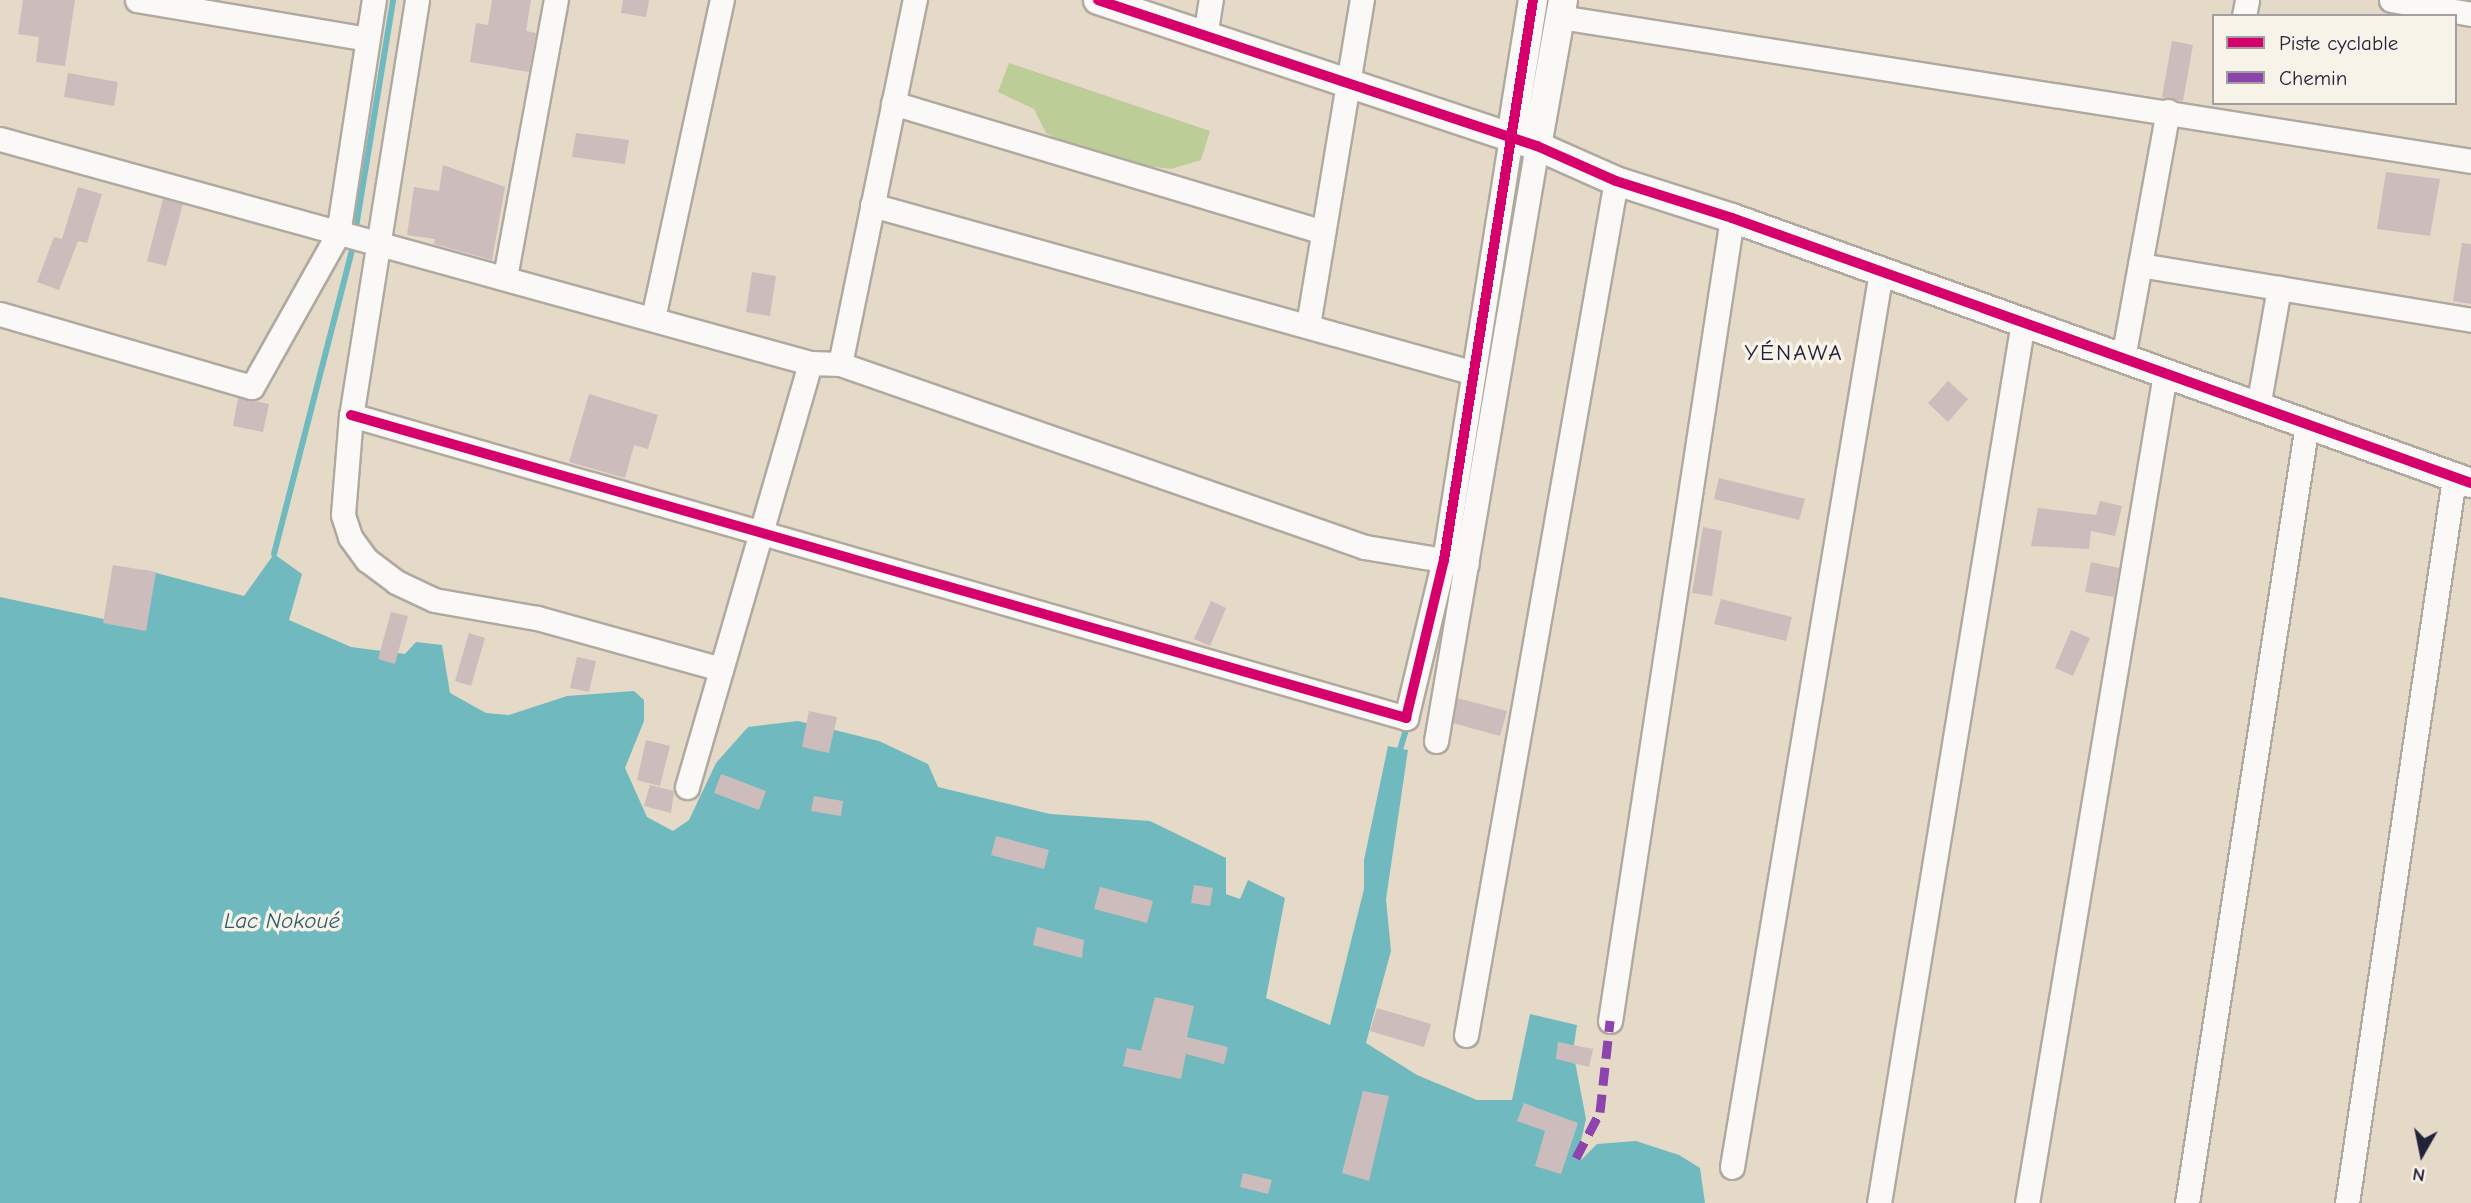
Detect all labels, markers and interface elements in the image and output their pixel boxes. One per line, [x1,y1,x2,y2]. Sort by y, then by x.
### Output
legend [2212,14,2457,105]
text: Piste cyclable [2279,31,2398,55]
text: Chemin [2279,66,2347,90]
district label: YÉNAWA [1745,339,1843,367]
water label: Lac Nokoué [224,907,340,935]
north arrow [2387,1119,2457,1189]
text: N [2411,1163,2427,1187]

